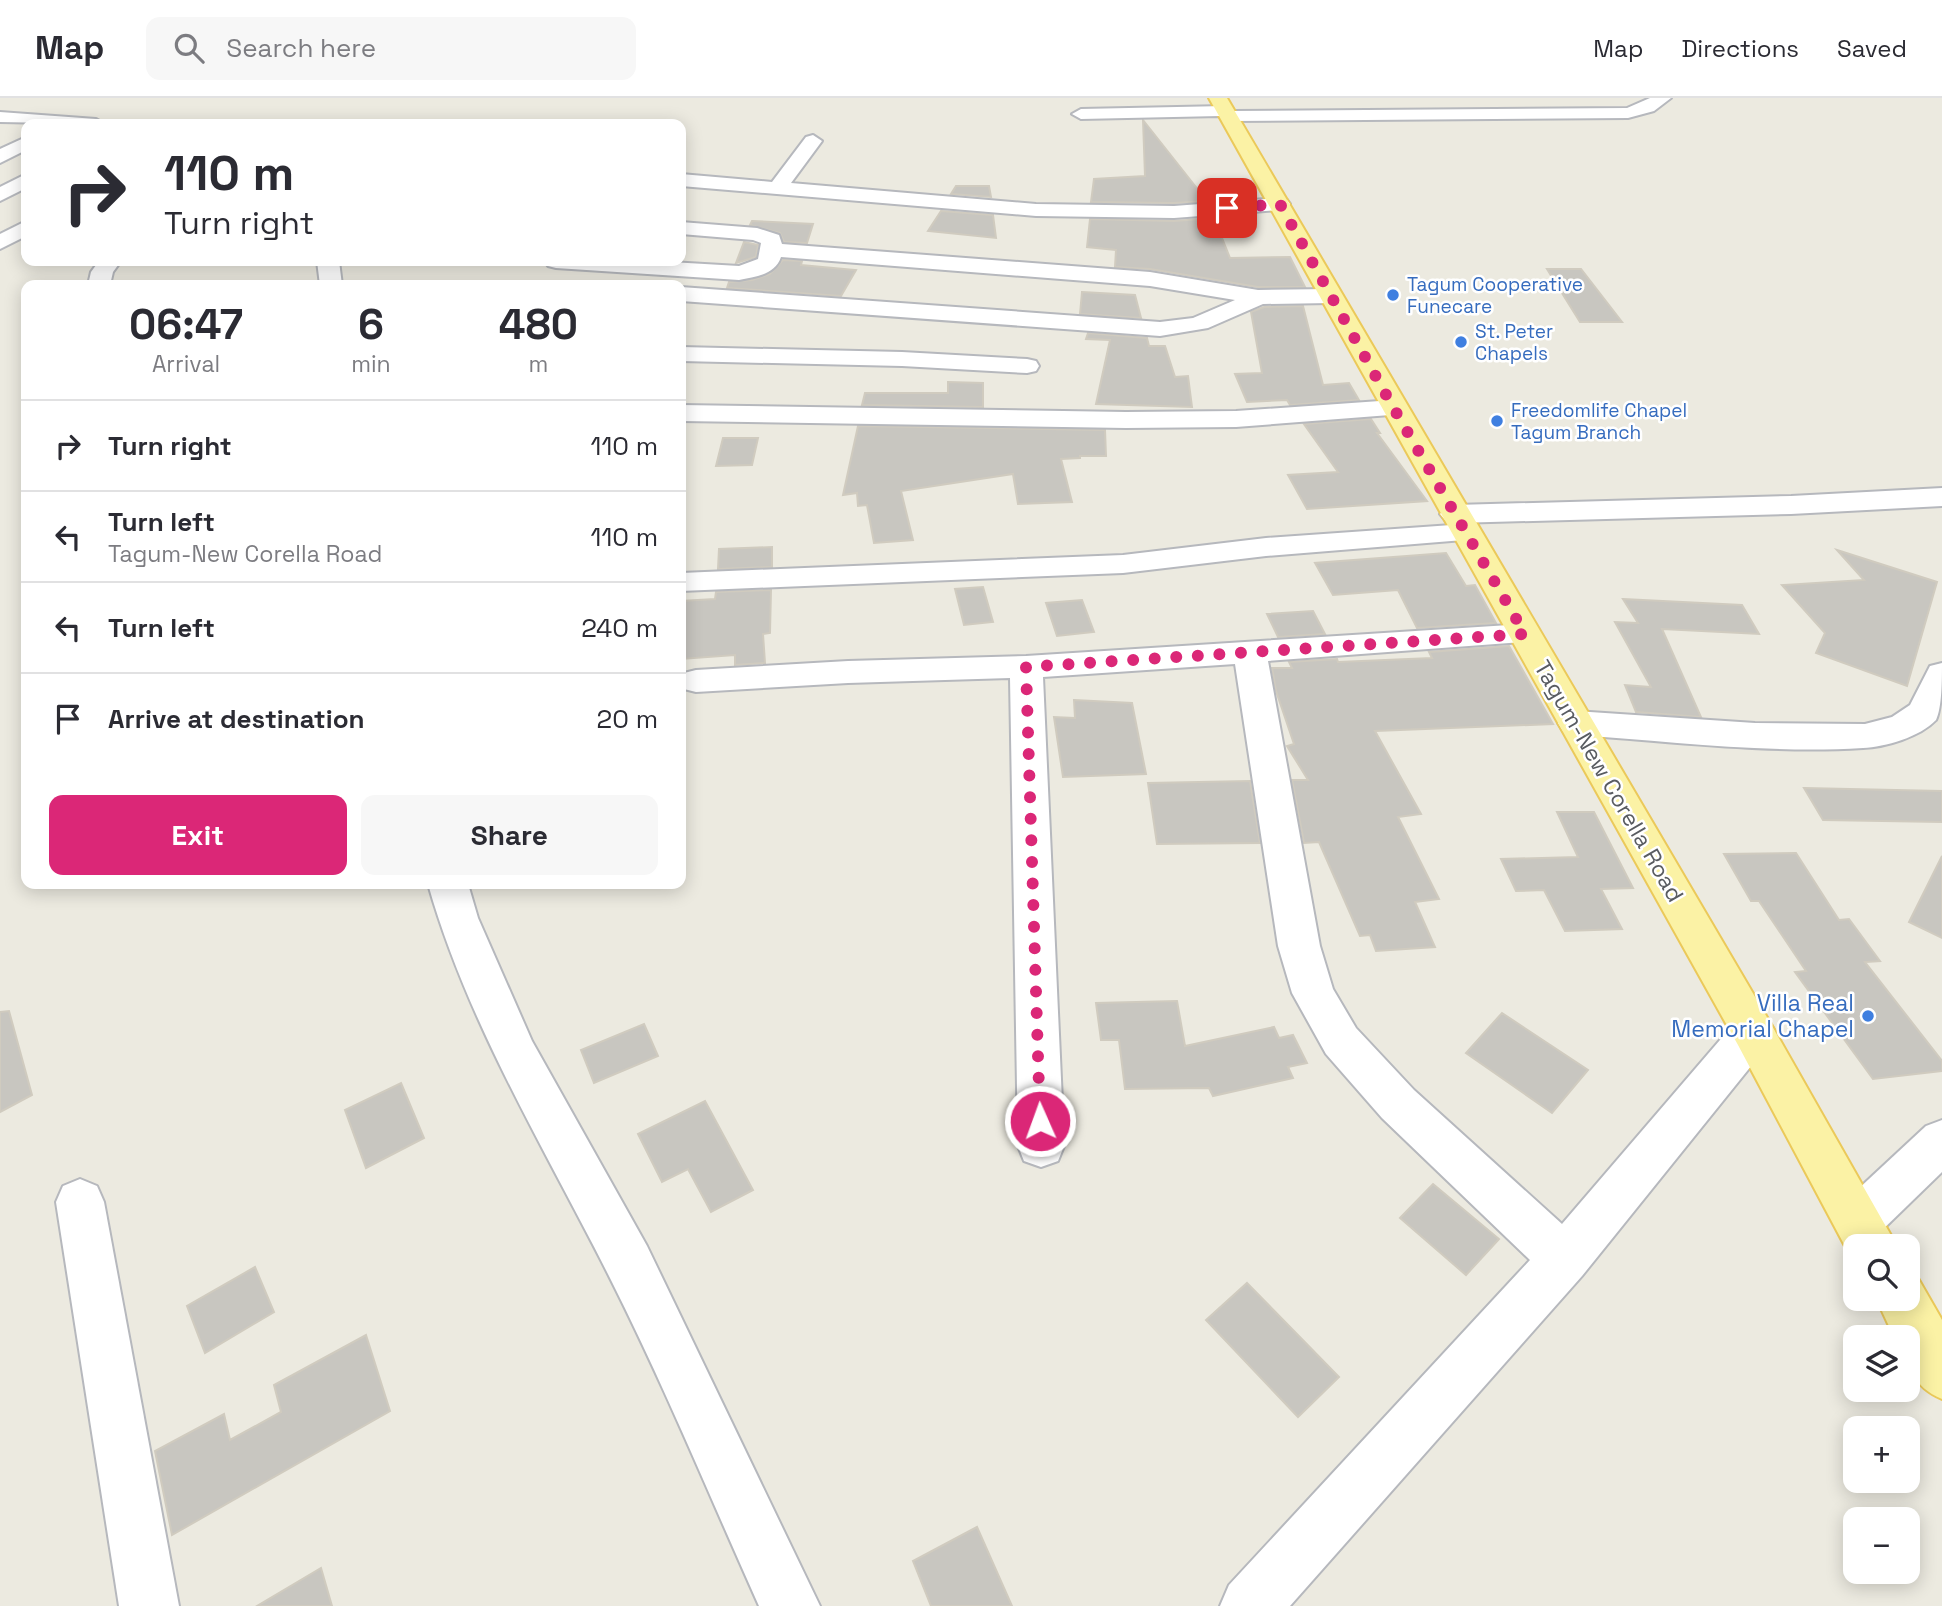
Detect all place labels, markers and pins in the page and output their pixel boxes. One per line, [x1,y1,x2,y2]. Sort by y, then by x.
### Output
pin [1197,178,1257,238]
place label: Tagum Cooperative Funecare [1407,272,1583,319]
marker: Tagum Cooperative Funecare [1385,287,1401,303]
place label: St. Peter Chapels [1475,319,1553,366]
marker: St. Peter Chapels [1453,334,1469,350]
place label: Freedomlife Chapel Tagum Branch [1511,398,1687,445]
marker: Freedomlife Chapel Tagum Branch [1489,413,1505,429]
place label: Villa Real Memorial Chapel [1671,988,1854,1044]
marker: Villa Real Memorial Chapel [1860,1008,1876,1024]

